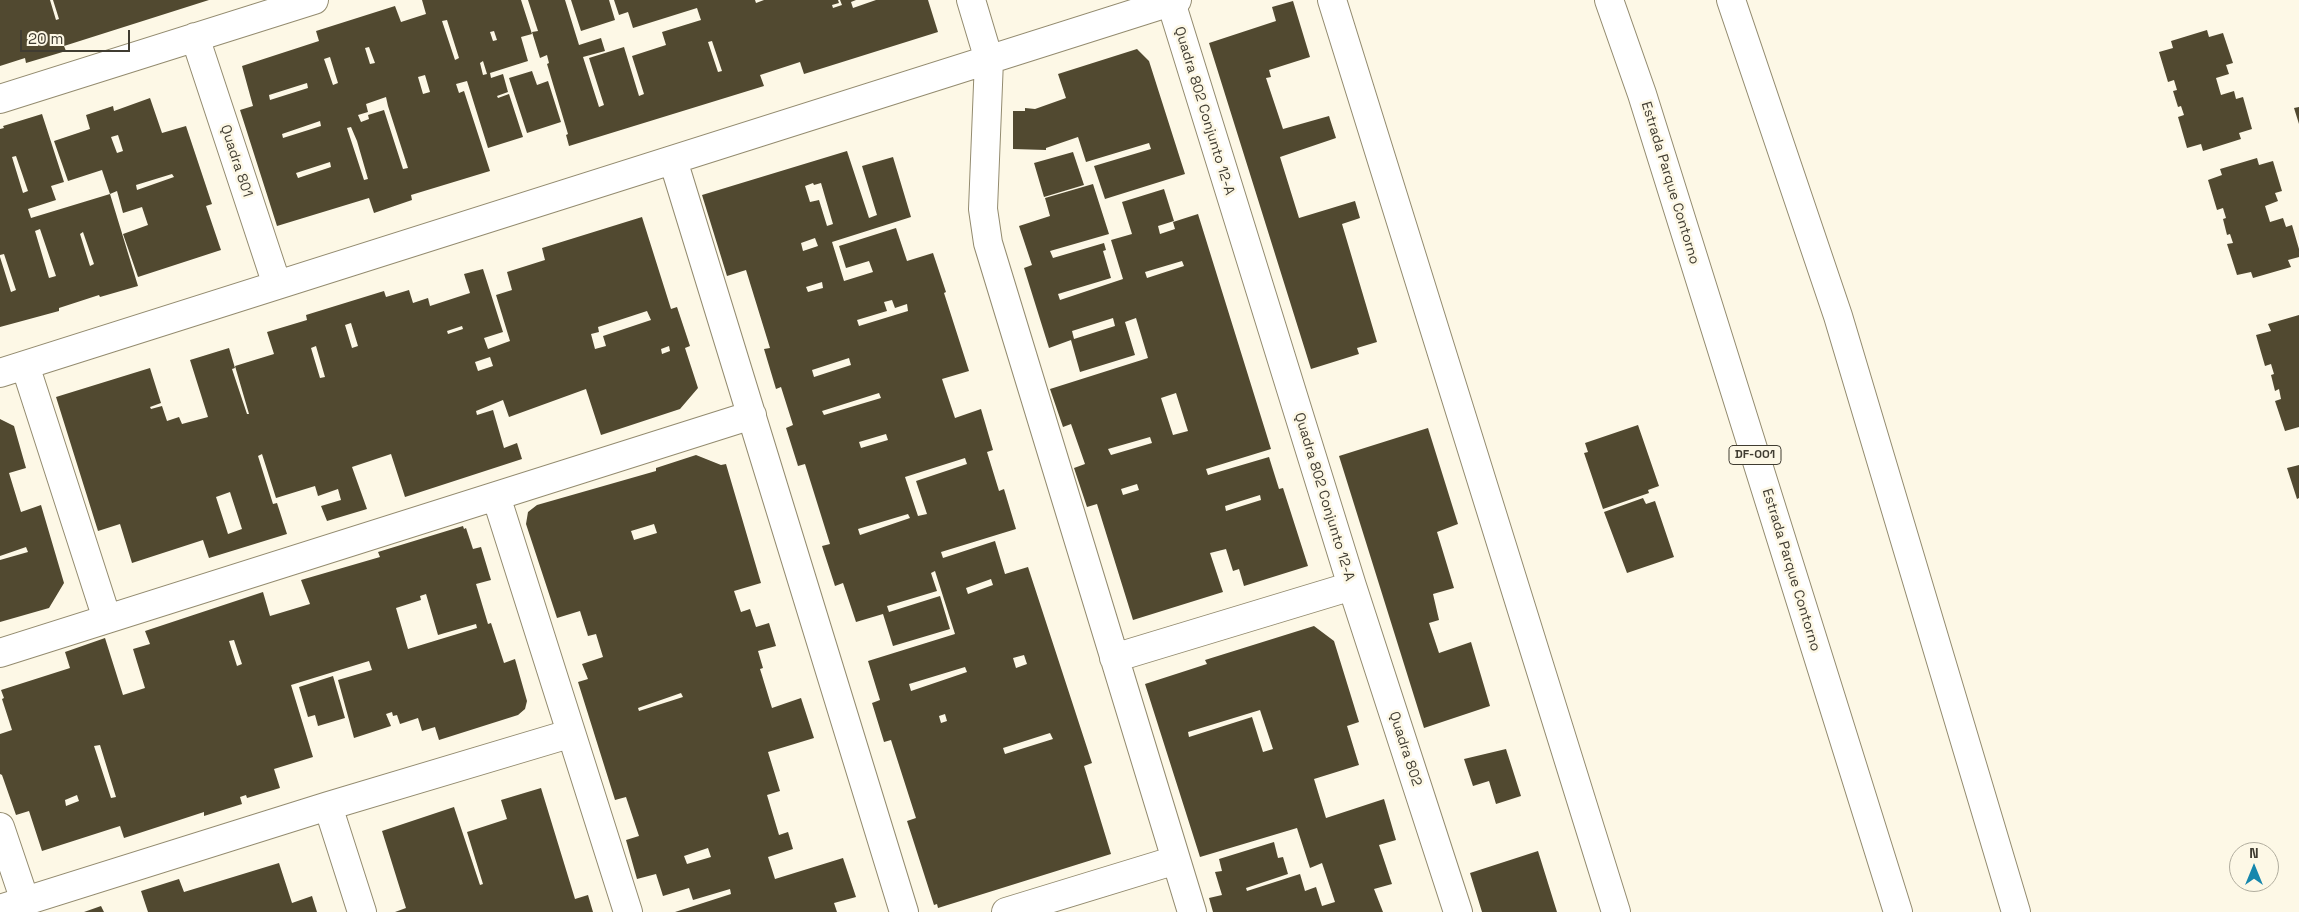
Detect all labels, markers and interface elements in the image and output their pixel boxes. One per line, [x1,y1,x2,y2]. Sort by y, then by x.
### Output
scale bar [22,20,132,52]
street label: Quadra 802 Conjunto 12-A [1170,25,1238,197]
text: 20 m [28,29,63,48]
street label: Estrada Parque Contorno [1637,100,1703,266]
street label: Quadra 801 [216,123,256,199]
street label: Quadra 802 Conjunto 12-A [1290,411,1358,583]
road number: DF-001 [1729,446,1781,464]
street label: Estrada Parque Contorno [1758,487,1824,653]
street label: Quadra 802 [1385,709,1425,789]
north arrow [2229,842,2279,892]
text: N [2249,844,2259,862]

